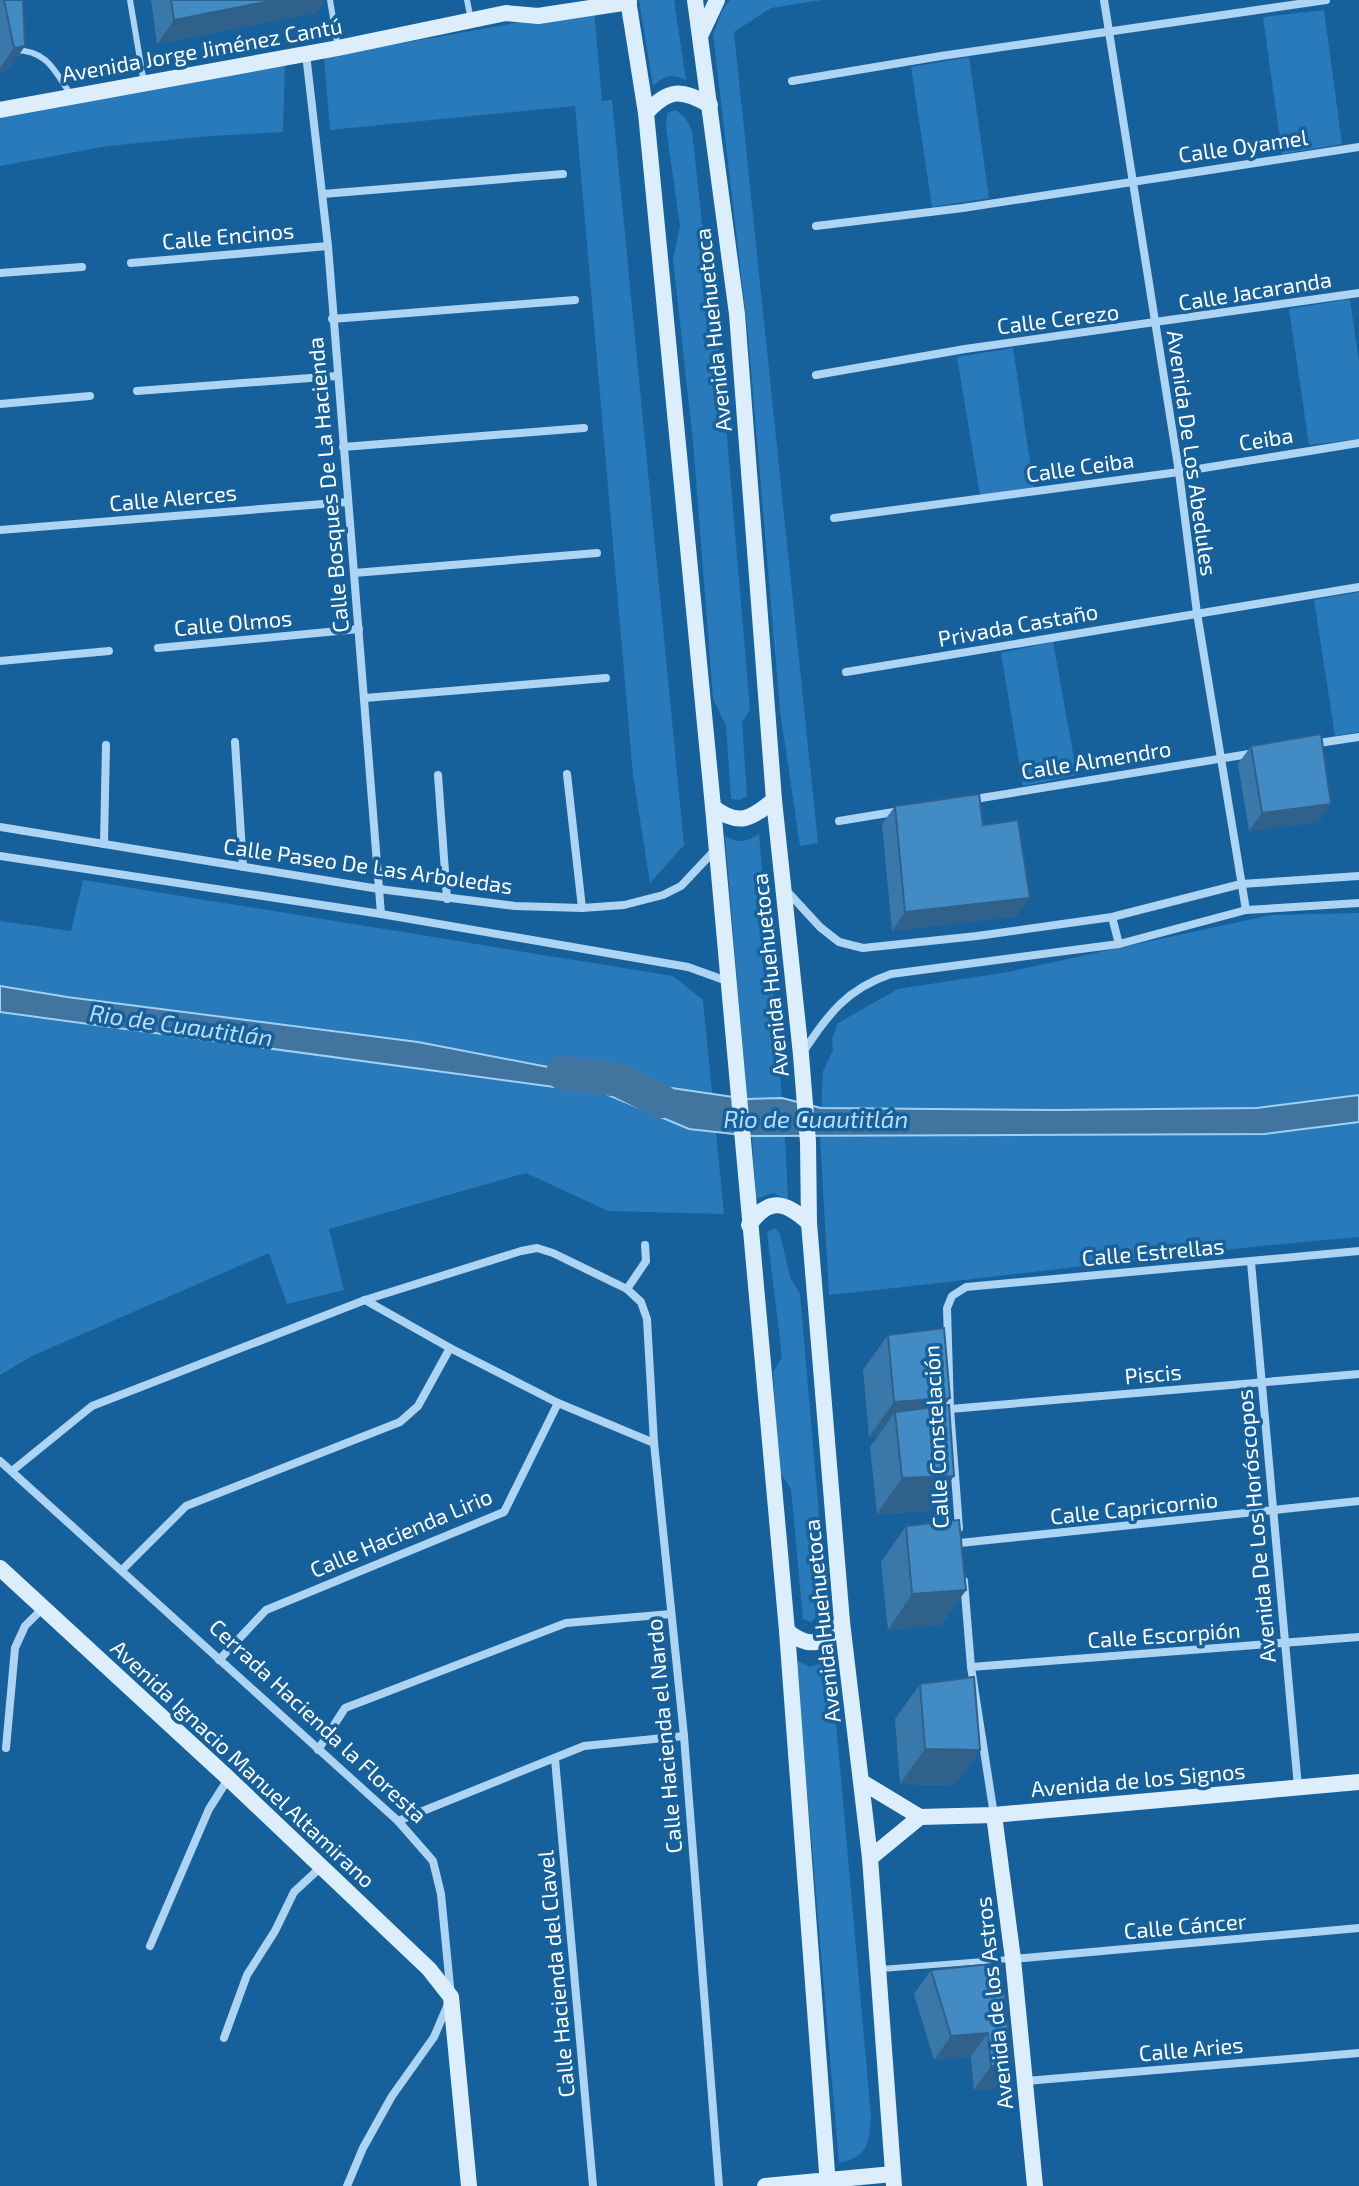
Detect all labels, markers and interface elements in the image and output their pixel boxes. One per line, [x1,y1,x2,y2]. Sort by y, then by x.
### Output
street label: Avenida Jorge Jiménez Cantú [60,12,344,86]
street label: Calle Oyamel [1177,123,1310,167]
street label: Calle Encinos [161,216,295,254]
street label: Avenida Huehuetoca [688,227,736,433]
street label: Calle Jacaranda [1176,265,1333,315]
street label: Calle Cerezo [995,298,1120,338]
street label: Avenida De Los Abedules [1163,328,1223,577]
street label: Calle Bosques De La Hacienda [301,336,353,634]
street label: Ceiba [1237,421,1295,455]
street label: Calle Ceiba [1024,446,1136,486]
street label: Calle Alerces [108,478,238,516]
street label: Privada Castaño [936,597,1100,651]
street label: Calle Olmos [173,604,293,640]
street label: Calle Almendro [1019,734,1173,784]
street label: Calle Paseo De Las Arboledas [222,832,514,898]
street label: Avenida Huehuetoca [745,872,793,1078]
water label: Rio de Cuautitlán [88,997,275,1052]
water label: Rio de Cuautitlán [724,1104,908,1133]
street label: Calle Estrellas [1081,1232,1225,1270]
street label: Calle Constelación [917,1345,953,1529]
street label: Piscis [1123,1358,1182,1388]
street label: Avenida De Los Horóscopos [1230,1388,1280,1664]
street label: Calle Hacienda Lirio [306,1482,495,1582]
street label: Calle Capricornio [1049,1485,1219,1529]
street label: Avenida Huehuetoca [797,1518,845,1724]
street label: Cerrada Hacienda la Floresta [205,1613,433,1828]
street label: Calle Escorpión [1087,1616,1241,1652]
street label: Calle Hacienda el Nardo [640,1618,686,1855]
street label: Avenida Ignacio Manuel Altamirano [106,1634,381,1893]
street label: Avenida de los Signos [1029,1757,1246,1801]
street label: Calle Hacienda del Clavel [531,1849,579,2099]
street label: Avenida de los Astros [969,1895,1017,2111]
street label: Calle Cáncer [1122,1907,1247,1943]
street label: Calle Aries [1138,2030,1244,2066]

